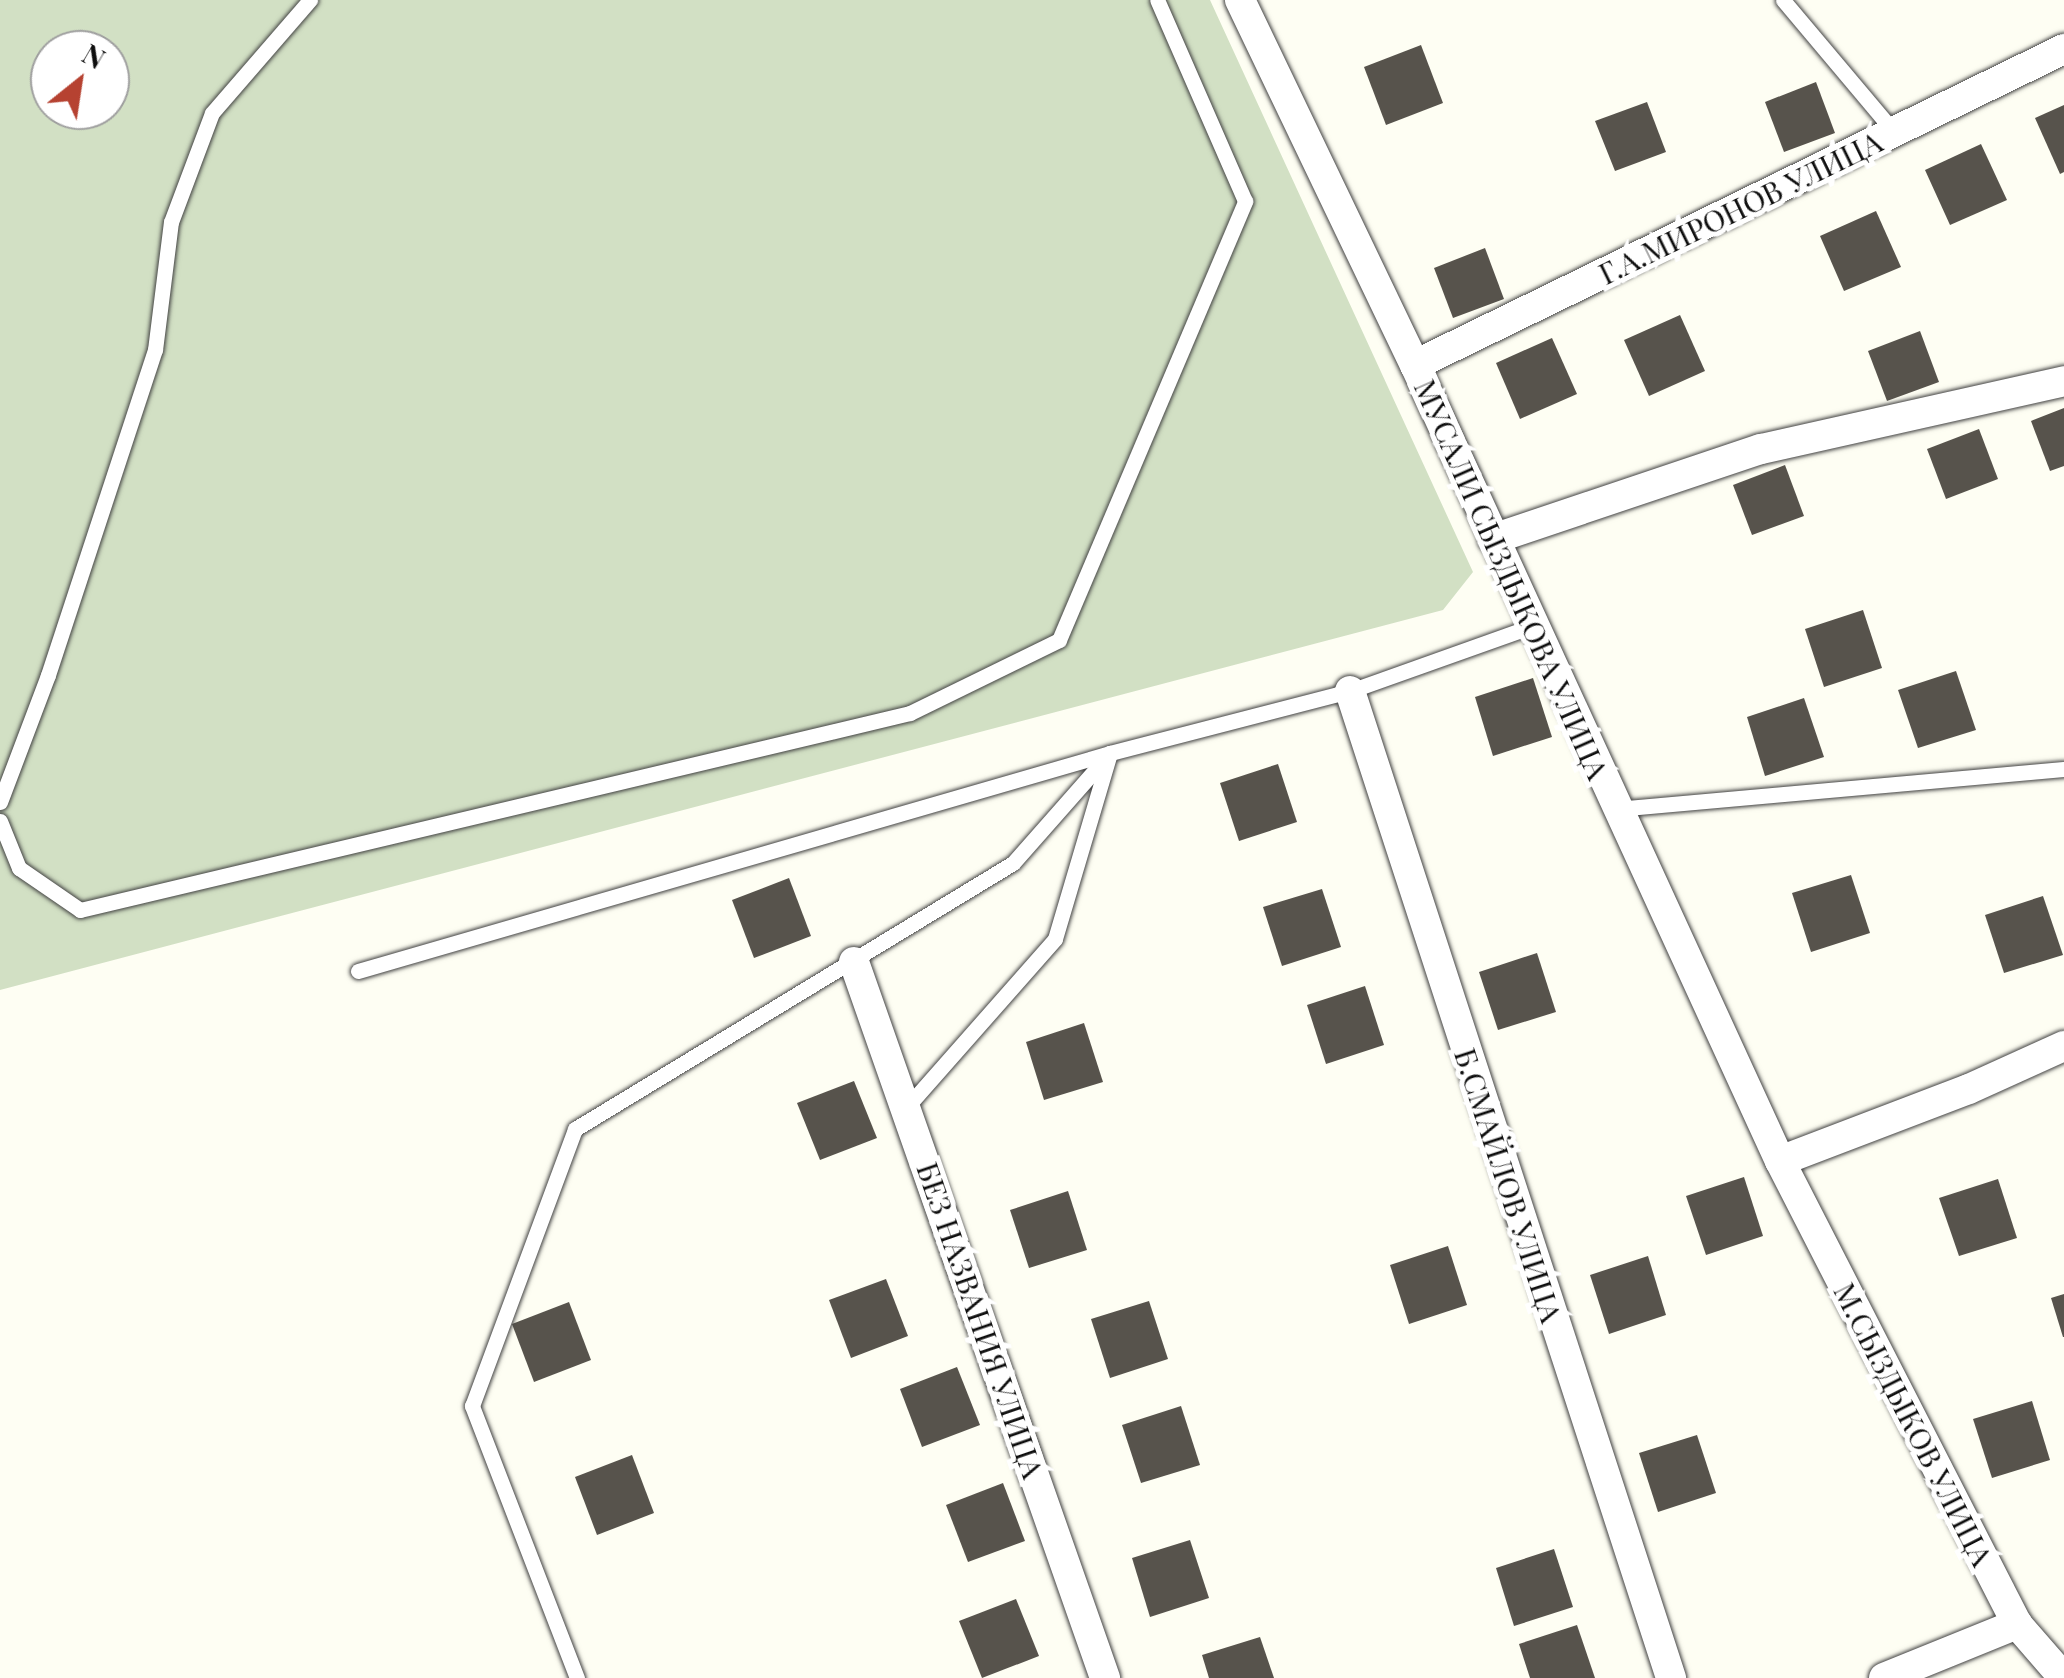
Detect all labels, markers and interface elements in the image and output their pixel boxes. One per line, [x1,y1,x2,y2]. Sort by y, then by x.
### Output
north arrow [30,30,130,130]
text: N [76,34,112,76]
street label: Г.А.МИРОНОВ УЛИЦА [1593,123,1887,291]
street label: МУСАЛИ СЫЗДЫКОВА УЛИЦА [1407,374,1617,784]
street label: Б.СМАЙЛОВ УЛИЦА [1448,1043,1570,1327]
street label: БЕЗ НАЗВАНИЯ УЛИЦА [910,1157,1052,1483]
street label: М.СЫЗДЫКОВ УЛИЦА [1827,1276,2001,1572]

